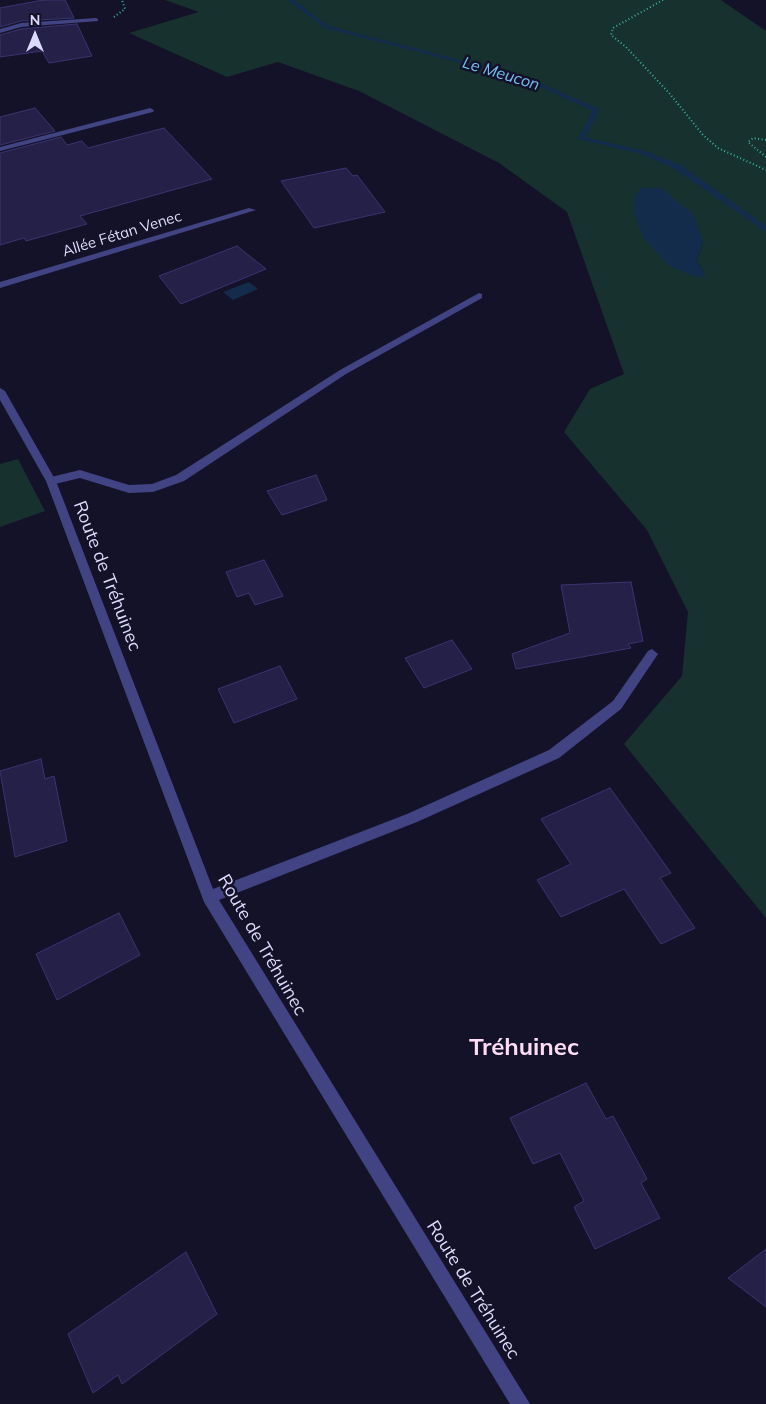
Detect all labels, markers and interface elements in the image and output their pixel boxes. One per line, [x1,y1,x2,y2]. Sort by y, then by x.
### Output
north arrow [10,10,60,60]
text: N [30,11,40,29]
water label: Le Meucon [460,53,542,95]
street label: Allée Fétan Venec [60,207,184,261]
street label: Route de Tréhuinec [68,498,146,654]
street label: Route de Tréhuinec [213,871,311,1019]
district label: Tréhuinec [469,1034,579,1062]
street label: Route de Tréhuinec [422,1217,524,1363]

